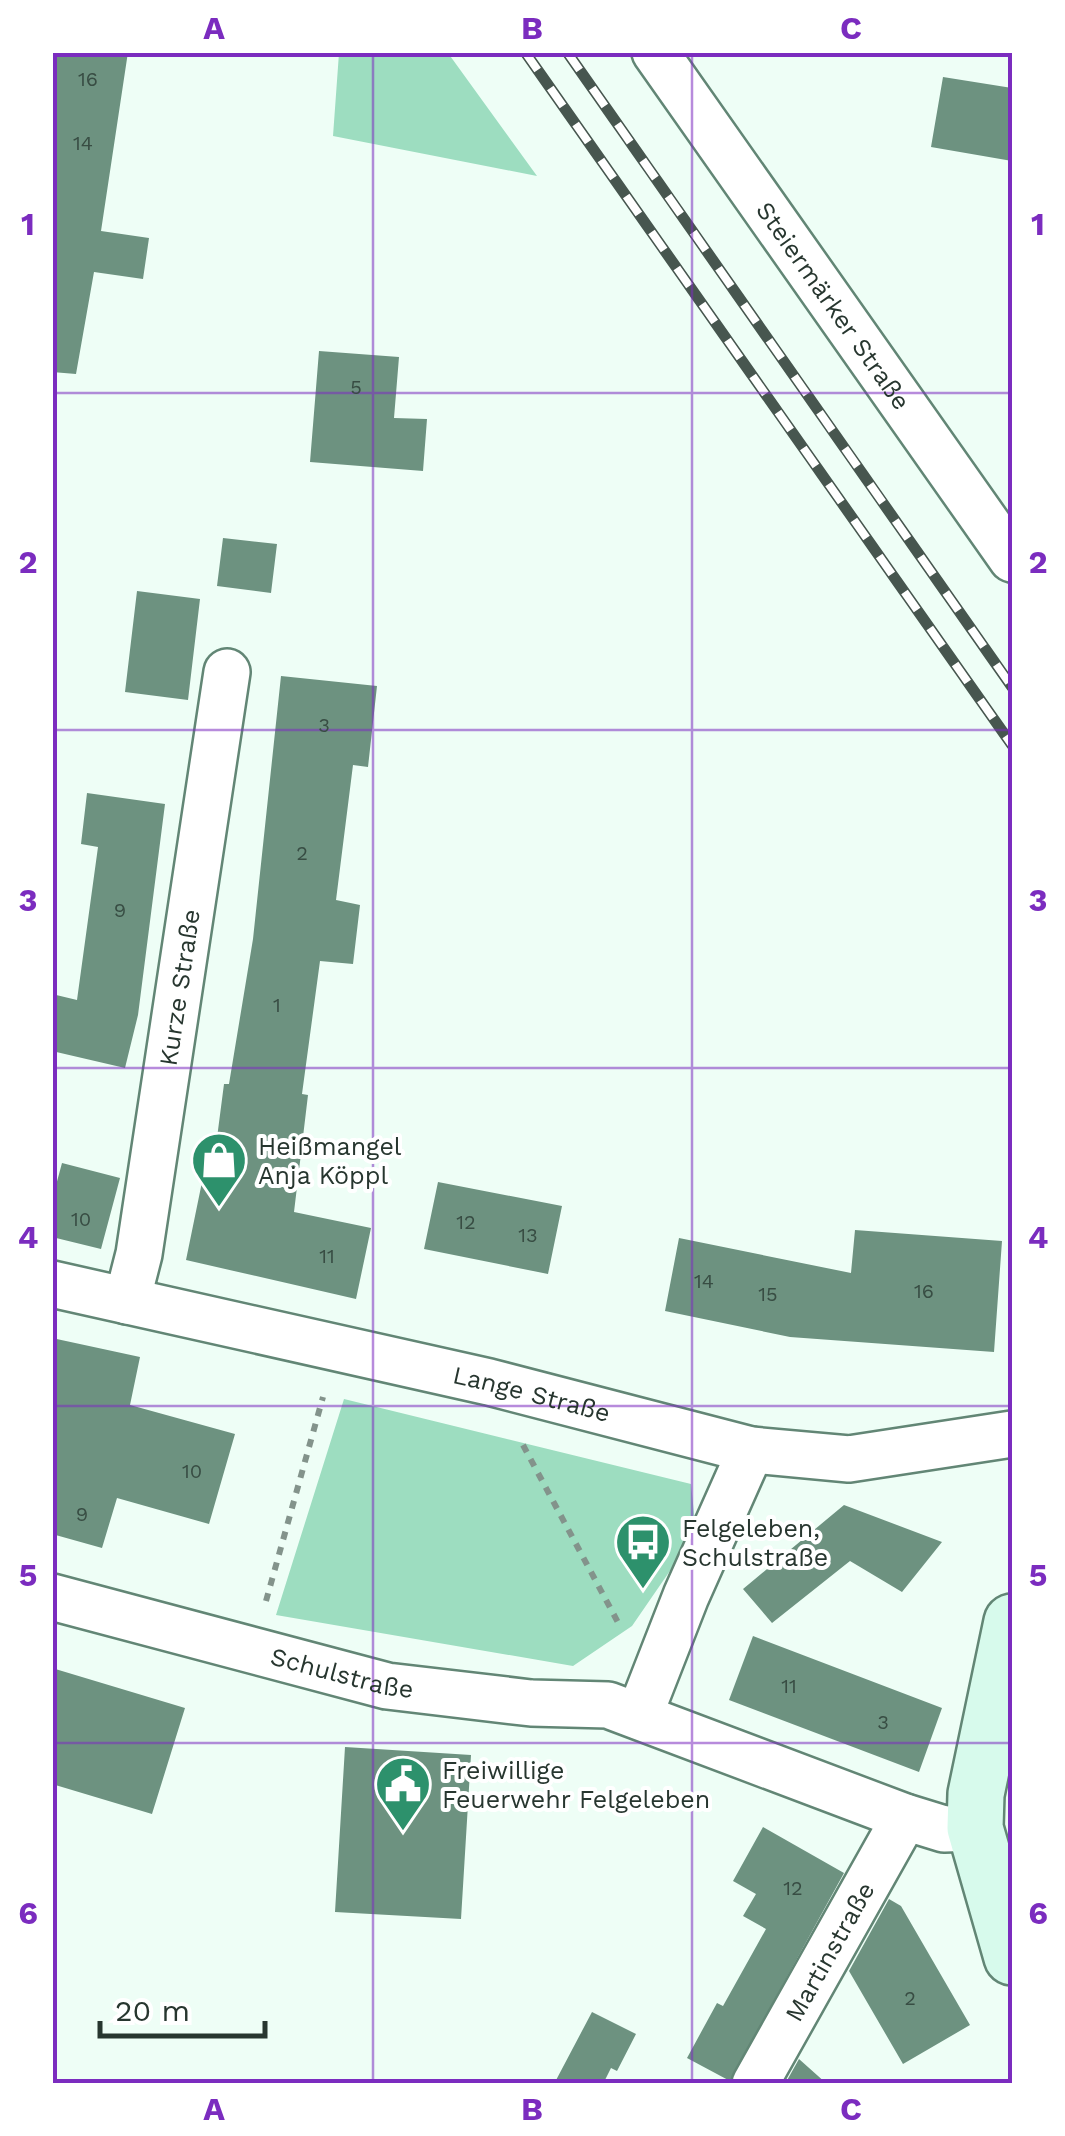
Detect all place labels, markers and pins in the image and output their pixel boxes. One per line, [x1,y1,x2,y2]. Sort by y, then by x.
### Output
shop icon: Heißmangel Anja Köppl [189,1130,249,1209]
place label: Heißmangel Anja Köppl [258,1132,402,1190]
bus stop icon: Felgeleben, Schulstraße [613,1512,673,1591]
place label: Felgeleben, Schulstraße [682,1514,828,1572]
public building icon: Freiwillige Feuerwehr Felgeleben [373,1754,433,1833]
place label: Freiwillige Feuerwehr Felgeleben [442,1756,710,1814]

